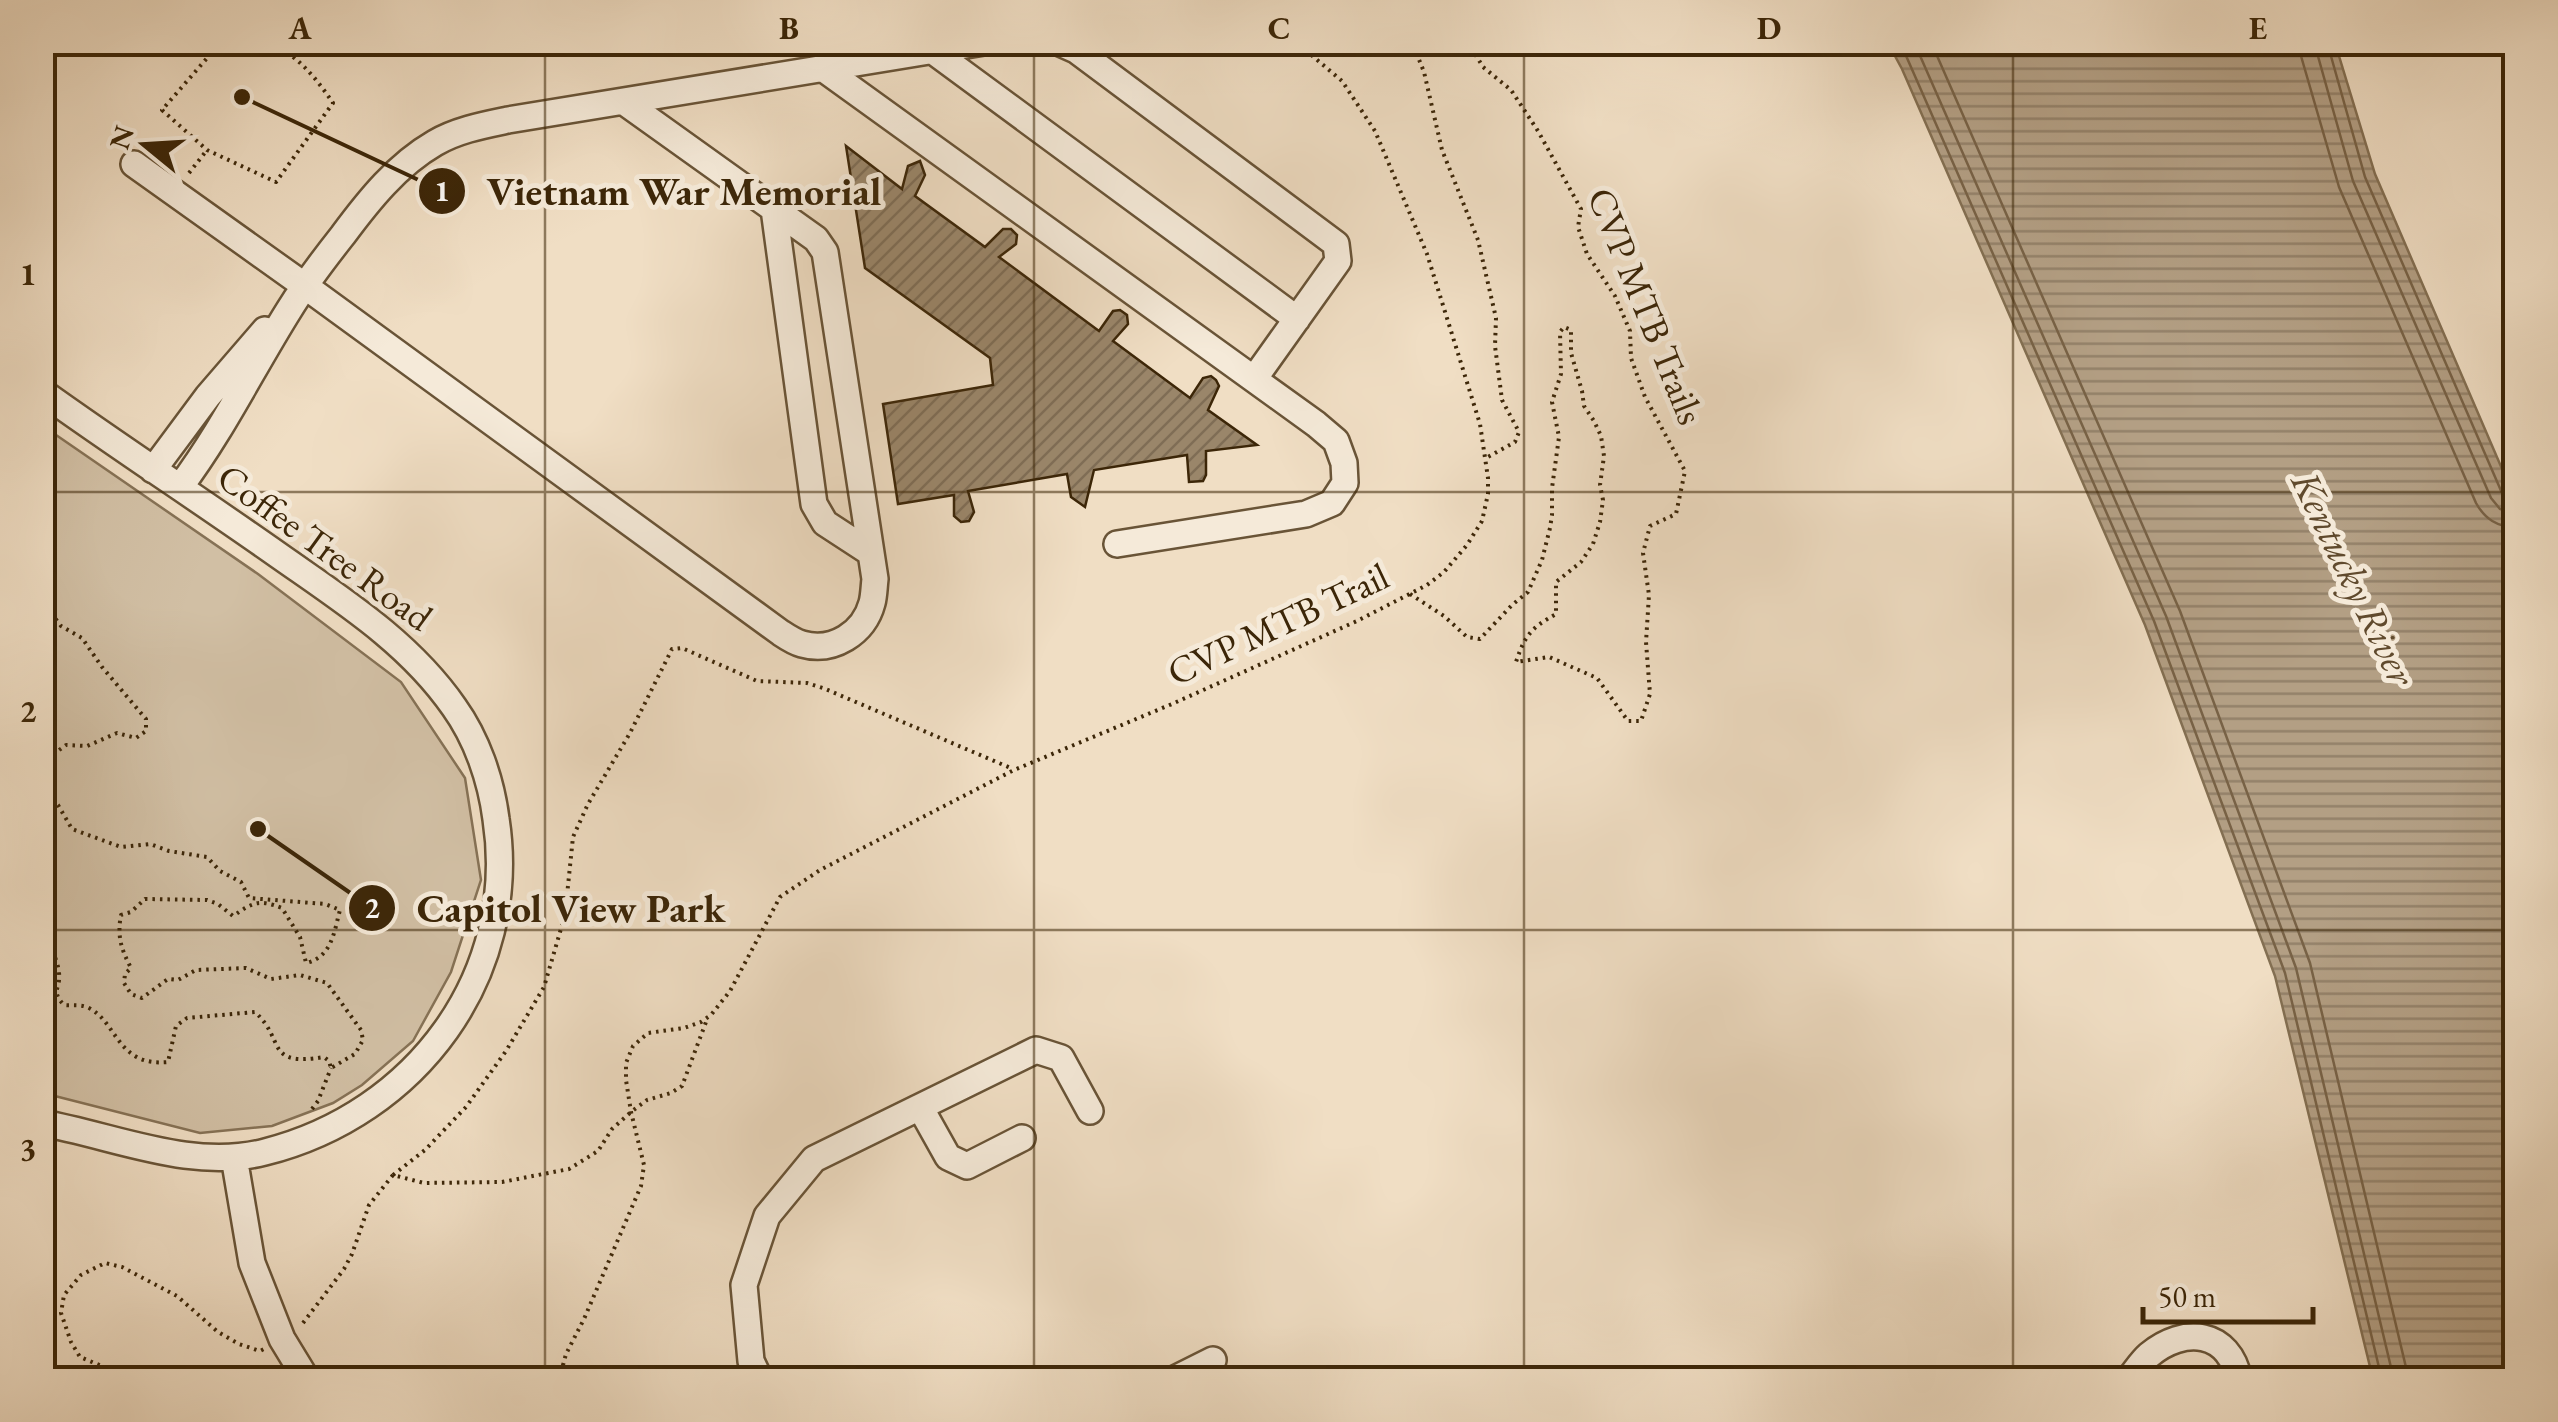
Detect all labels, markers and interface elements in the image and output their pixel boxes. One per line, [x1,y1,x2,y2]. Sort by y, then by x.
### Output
text: A [287,7,312,49]
text: B [779,7,799,49]
text: C [1268,7,1290,49]
text: D [1757,7,1781,49]
text: E [2249,7,2267,49]
north arrow [95,95,195,195]
text: N [101,121,142,154]
callout: Vietnam War Memorial [417,156,902,226]
text: Vietnam War Memorial [487,165,881,217]
text: 1 [434,171,450,210]
street label: CVP MTB Trails [1577,180,1716,431]
text: 1 [20,253,36,295]
street label: Coffee Tree Road [208,452,443,642]
water label: Kentucky River [2279,461,2429,696]
street label: CVP MTB Trail [1159,551,1396,696]
text: 2 [20,690,37,732]
callout: Capitol View Park [347,873,745,943]
text: Capitol View Park [417,882,726,934]
text: 2 [364,888,380,927]
text: 3 [20,1128,36,1170]
scale bar [2143,1262,2313,1324]
text: 50 m [2158,1277,2216,1316]

